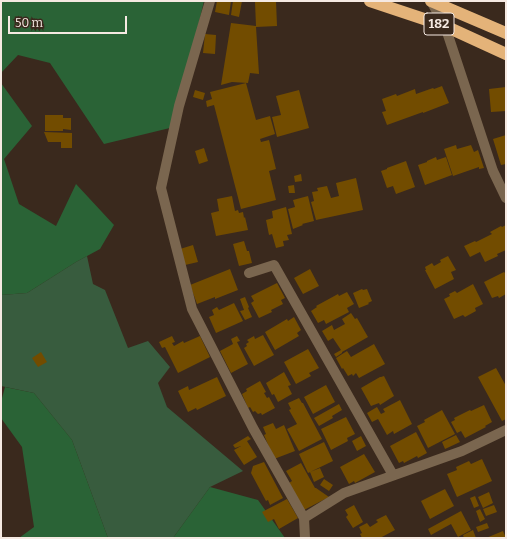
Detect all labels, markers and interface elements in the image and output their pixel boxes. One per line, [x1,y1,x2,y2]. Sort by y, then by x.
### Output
scale bar [10,8,129,34]
road number: 182 [424,13,454,35]
text: 50 m [15,16,43,30]

